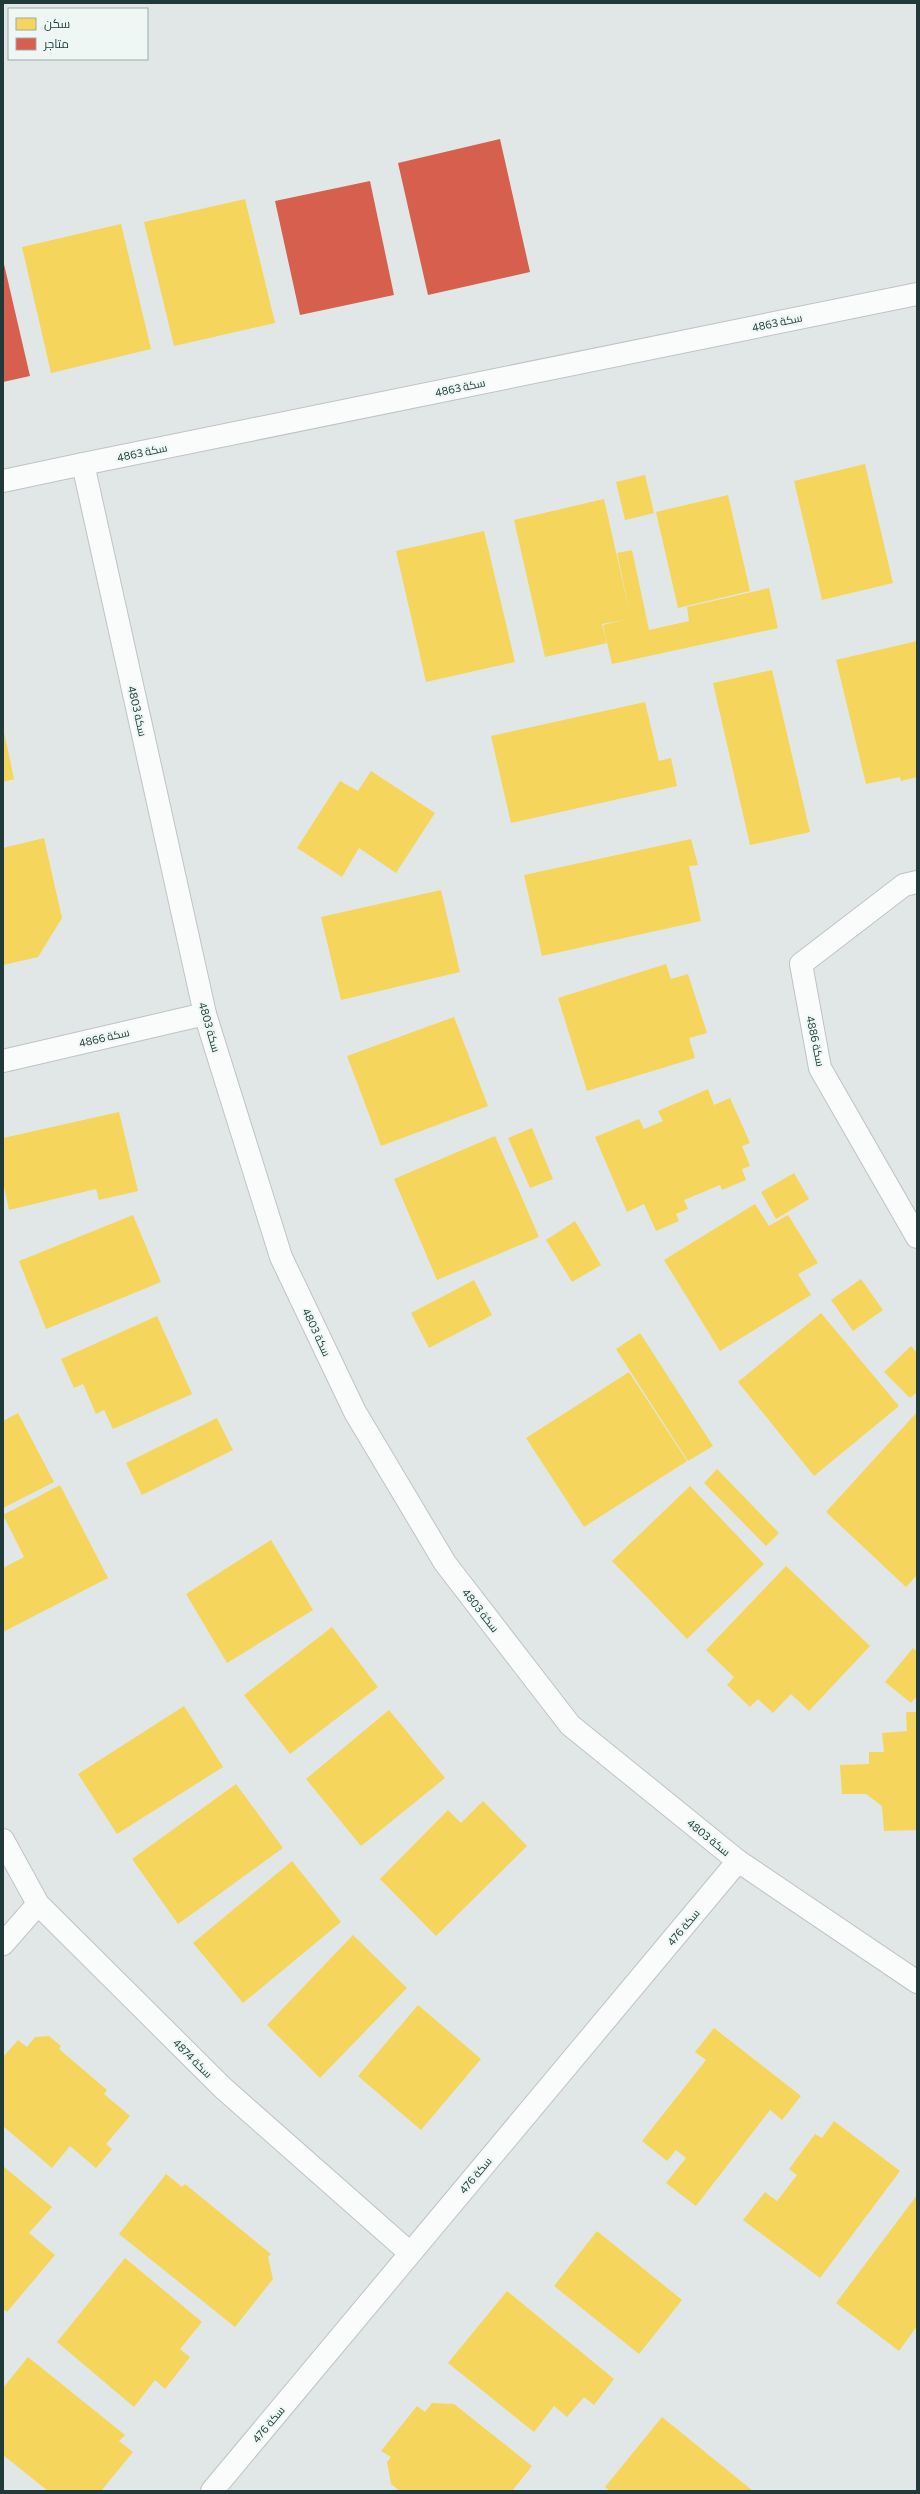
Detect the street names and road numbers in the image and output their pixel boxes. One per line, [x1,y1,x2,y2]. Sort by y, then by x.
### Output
street label: سكة 4863 [751,310,803,334]
street label: سكة 4863 [434,375,486,399]
street label: سكة 4863 [116,440,168,464]
street label: سكة 4803 [126,684,150,738]
street label: سكة 4803 [197,1000,223,1054]
street label: سكة 4886 [804,1014,828,1068]
street label: سكة 4866 [77,1025,131,1049]
street label: سكة 4803 [300,1306,334,1358]
street label: سكة 4803 [460,1586,502,1634]
street label: سكة 4803 [685,1816,733,1858]
street label: سكة 476 [664,1906,702,1948]
street label: سكة 4874 [171,2036,215,2080]
street label: سكة 476 [456,2154,494,2196]
street label: سكة 476 [249,2403,287,2445]

